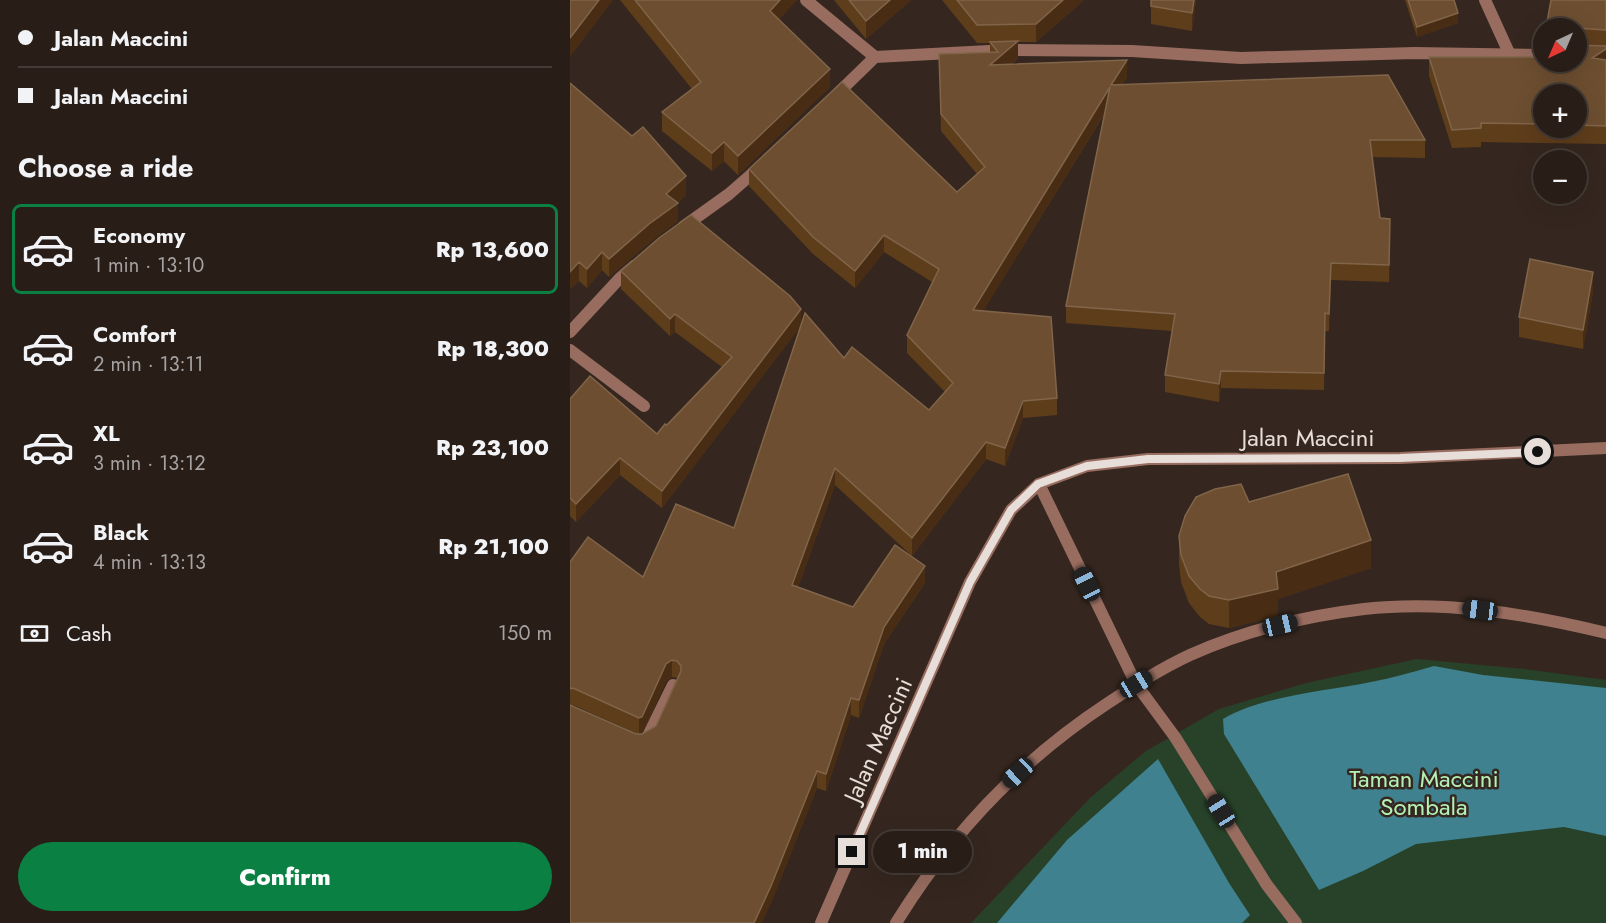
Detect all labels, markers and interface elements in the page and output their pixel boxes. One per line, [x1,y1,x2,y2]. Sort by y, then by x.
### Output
north arrow [1533,18,1587,72]
map controls [1533,18,1587,204]
text: Jalan Maccini [54,22,188,54]
text: Jalan Maccini [54,80,188,112]
button: + [1533,84,1587,138]
text: Choose a ride [18,148,193,187]
button: − [1533,150,1587,204]
text: Economy [93,219,185,251]
icon: car [21,222,75,276]
text: Rp 13,600 [436,233,549,265]
text: 1 min · 13:10 [93,251,204,280]
text: Comfort [93,318,176,350]
icon: car [21,321,75,375]
text: Rp 18,300 [437,332,549,364]
text: 2 min · 13:11 [93,350,204,379]
text: XL [93,417,120,449]
icon: car [21,420,75,474]
street label: Jalan Maccini [1238,420,1375,455]
text: Rp 23,100 [436,431,549,463]
route start [1524,438,1551,465]
text: 3 min · 13:12 [93,449,206,478]
text: Black [93,516,149,548]
icon: car [21,519,75,573]
text: Rp 21,100 [438,530,549,562]
text: 4 min · 13:13 [93,548,206,577]
car [1071,564,1103,604]
car [1461,599,1499,621]
car [1260,612,1300,638]
icon: cash [18,617,51,650]
text: Cash [66,617,112,649]
text: 150 m [498,619,552,648]
car [1116,667,1156,701]
street label: Jalan Maccini [834,672,921,811]
car [999,754,1037,792]
park label: Taman Maccini Sombala [1349,761,1499,824]
car [1204,791,1238,831]
callout: 1 min [873,831,972,873]
text: 1 min [897,837,948,866]
route end [838,838,865,865]
button: Confirm [18,842,552,911]

